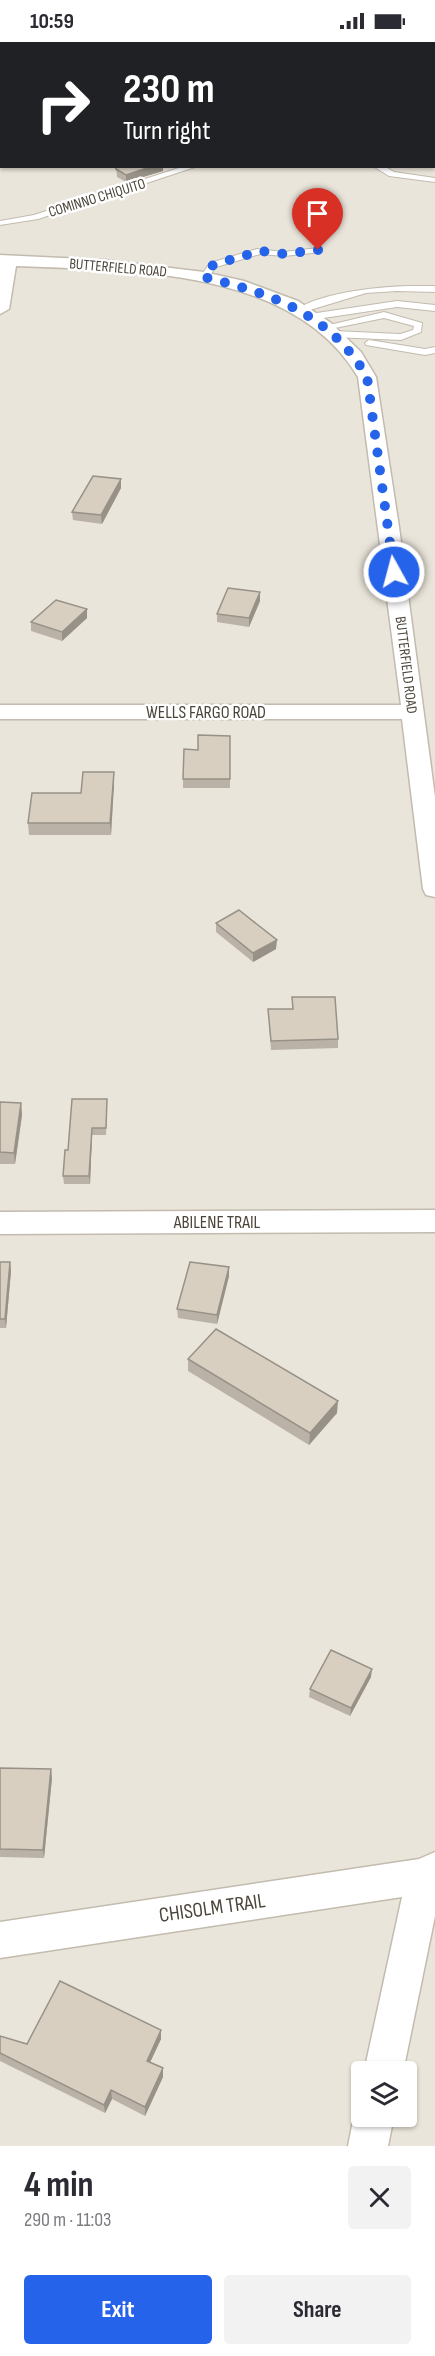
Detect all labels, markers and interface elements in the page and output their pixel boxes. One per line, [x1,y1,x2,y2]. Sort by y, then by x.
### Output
text: 10:59 [30,8,74,35]
text: 230 m [123,64,215,115]
icon: right [24,66,102,144]
text: Turn right [123,115,210,147]
street label: COMINNO CHIQUITO [46,174,148,222]
pin [292,188,343,250]
icon: arrive [301,197,334,230]
street label: BUTTERFIELD ROAD [68,254,168,282]
position arrow [362,540,426,604]
street label: BUTTERFIELD ROAD [391,615,421,715]
street label: WELLS FARGO ROAD [146,702,266,723]
street label: ABILENE TRAIL [173,1212,261,1233]
street label: CHISOLM TRAIL [157,1888,267,1928]
map controls [351,2061,417,2127]
button: layers [351,2061,417,2127]
text: 4 min [24,2164,94,2207]
button: close [348,2166,411,2229]
text: 290 m · 11:03 [24,2208,111,2232]
button: Exit [24,2275,212,2344]
button: Share [224,2275,411,2344]

